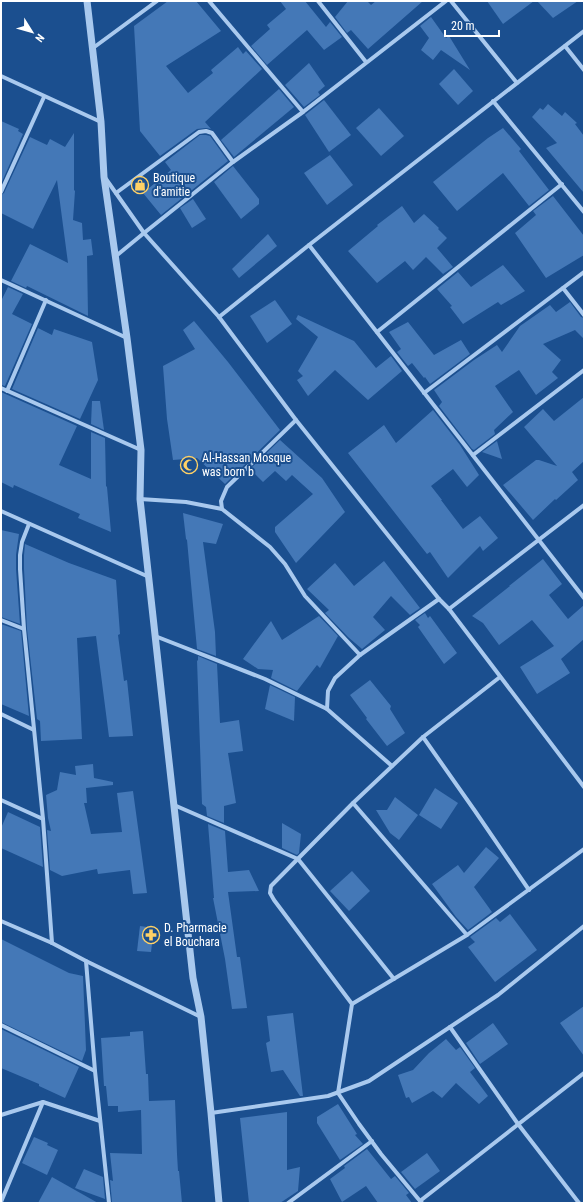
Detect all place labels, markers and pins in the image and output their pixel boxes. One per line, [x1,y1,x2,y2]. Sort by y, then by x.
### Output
place label: Boutique d'amitie [153,171,195,199]
shop icon: Boutique d'amitie [130,175,150,195]
place label: Al-Hassan Mosque was born b [202,451,291,479]
mosque icon: Al-Hassan Mosque was born b [179,455,199,475]
place label: D. Pharmacie el Bouchara [164,921,227,949]
pharmacy icon: D. Pharmacie el Bouchara [141,925,161,945]

